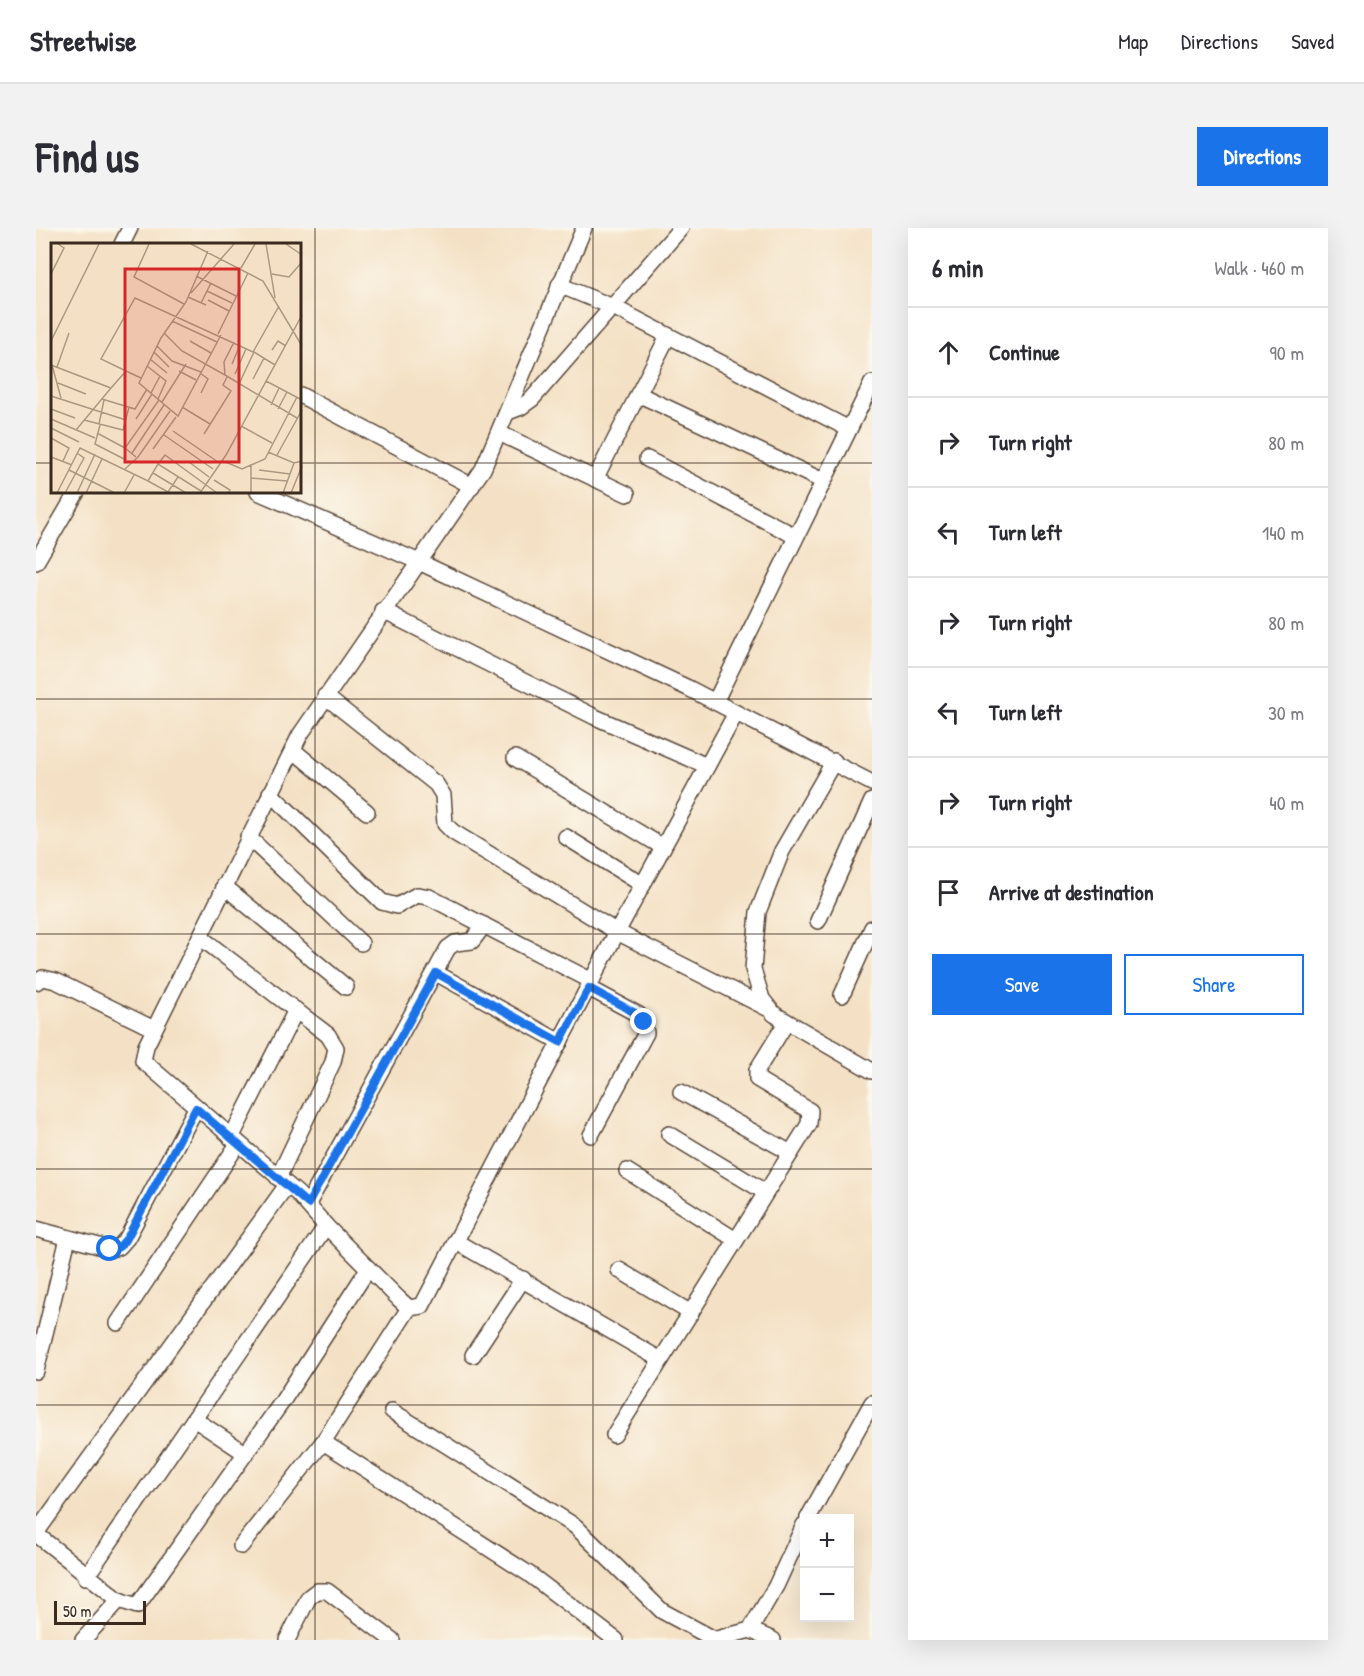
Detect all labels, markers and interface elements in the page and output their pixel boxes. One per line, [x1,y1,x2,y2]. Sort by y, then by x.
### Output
text: Streetwise [30,22,136,60]
text: Map [1118,27,1148,56]
text: Directions [1181,27,1258,56]
text: Saved [1291,27,1334,56]
button: Directions [1197,127,1328,186]
text: Find us [36,128,139,185]
inset map [51,243,302,494]
text: 6 min [932,250,984,285]
text: Walk · 460 m [1214,254,1304,281]
icon: ahead [932,336,965,369]
text: Continue [989,337,1060,367]
text: 90 m [1270,339,1304,366]
icon: right [932,426,965,459]
text: Turn right [989,427,1072,457]
text: 80 m [1268,429,1304,456]
icon: left [932,516,965,549]
text: Turn left [989,517,1062,547]
text: 140 m [1262,519,1304,546]
icon: right [932,606,965,639]
text: Turn right [989,607,1072,637]
text: 80 m [1268,609,1304,636]
icon: left [932,696,965,729]
text: Turn left [989,697,1062,727]
text: 30 m [1268,699,1304,726]
icon: right [932,786,965,819]
text: Turn right [989,787,1072,817]
text: 40 m [1269,789,1304,816]
icon: arrive [932,876,965,909]
text: Arrive at destination [989,877,1154,907]
button: Save [932,954,1112,1015]
button: Share [1124,954,1304,1015]
route end [630,1008,656,1034]
route start [96,1235,122,1261]
map controls [800,1514,854,1622]
button: + [800,1514,854,1568]
button: − [800,1568,854,1622]
scale bar [54,1598,146,1626]
text: 50 m [63,1600,92,1622]

